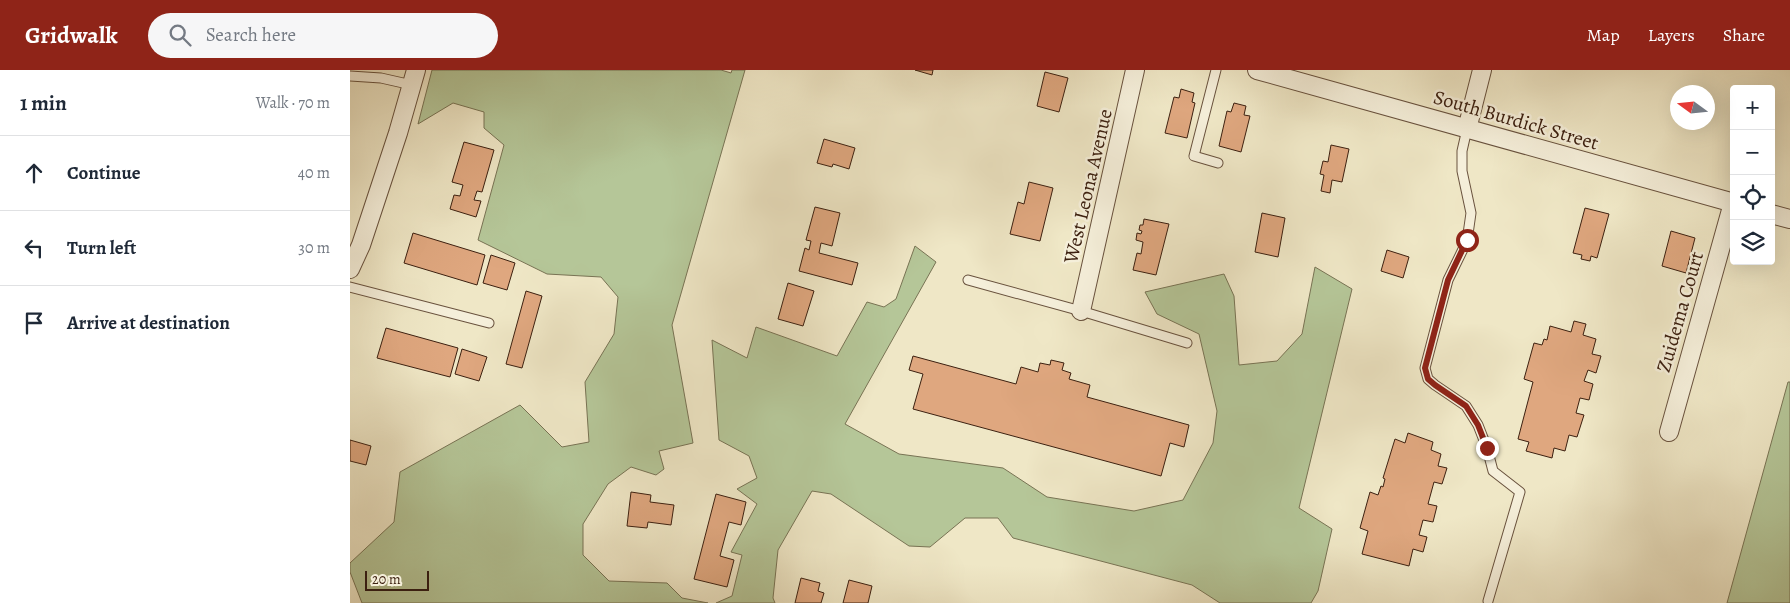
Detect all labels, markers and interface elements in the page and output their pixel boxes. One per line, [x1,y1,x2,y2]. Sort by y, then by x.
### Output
search box [148,13,498,58]
text: Gridwalk [25,19,118,51]
icon: search [166,21,194,49]
text: Search here [206,22,296,48]
text: Map [1587,23,1620,47]
text: Layers [1648,23,1695,47]
text: Share [1723,23,1765,47]
street label: South Burdick Street [1430,84,1602,157]
north arrow [1670,85,1715,130]
map controls [1730,85,1775,265]
button: + [1730,85,1775,130]
text: 1 min [20,89,67,117]
text: Walk · 70 m [256,92,330,114]
street label: West Leona Avenue [1057,106,1119,267]
button: − [1730,130,1775,175]
icon: ahead [20,159,48,187]
text: Continue [67,160,141,186]
text: 40 m [298,162,330,184]
button: locate [1730,175,1775,220]
button: layers [1730,220,1775,265]
route start [1456,229,1479,252]
icon: left [20,234,48,262]
text: Turn left [67,235,136,261]
text: 30 m [298,237,330,259]
street label: Zuidema Court [1650,248,1710,376]
icon: arrive [20,309,48,337]
text: Arrive at destination [67,310,230,336]
route end [1476,437,1499,460]
scale bar [365,568,429,591]
text: 20 m [372,570,401,589]

